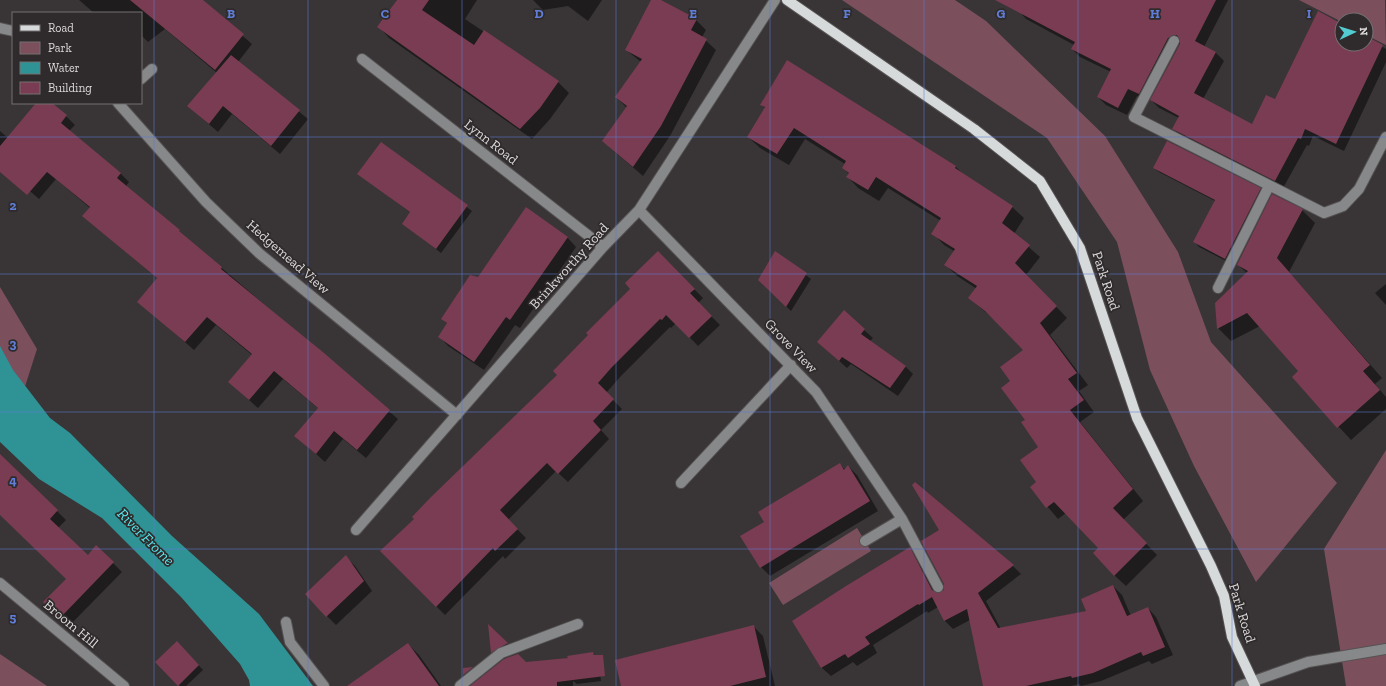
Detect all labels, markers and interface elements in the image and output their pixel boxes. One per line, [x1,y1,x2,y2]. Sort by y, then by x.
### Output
text: B [227,6,235,21]
text: C [381,6,389,21]
text: D [534,6,544,21]
text: E [689,6,697,21]
text: F [843,6,851,21]
text: G [997,6,1006,21]
text: H [1150,6,1160,21]
text: I [1307,6,1312,21]
legend [12,12,142,104]
north arrow [1334,12,1374,52]
text: Road [48,21,74,35]
text: N [1357,27,1370,37]
text: Park [48,41,73,55]
text: Water [48,61,80,75]
text: Building [48,81,92,95]
street label: Lynn Road [461,116,522,168]
text: 2 [10,198,17,213]
street label: Hedgemead View [243,216,333,298]
street label: Brinkworthy Road [526,219,612,313]
street label: Park Road [1088,249,1124,313]
street label: Grove View [761,315,821,377]
text: 3 [10,336,17,351]
text: 4 [9,473,17,488]
water label: River Frome [114,505,178,569]
street label: Park Road [1225,581,1259,645]
street label: Broom Hill [40,596,102,652]
text: 5 [10,610,17,625]

